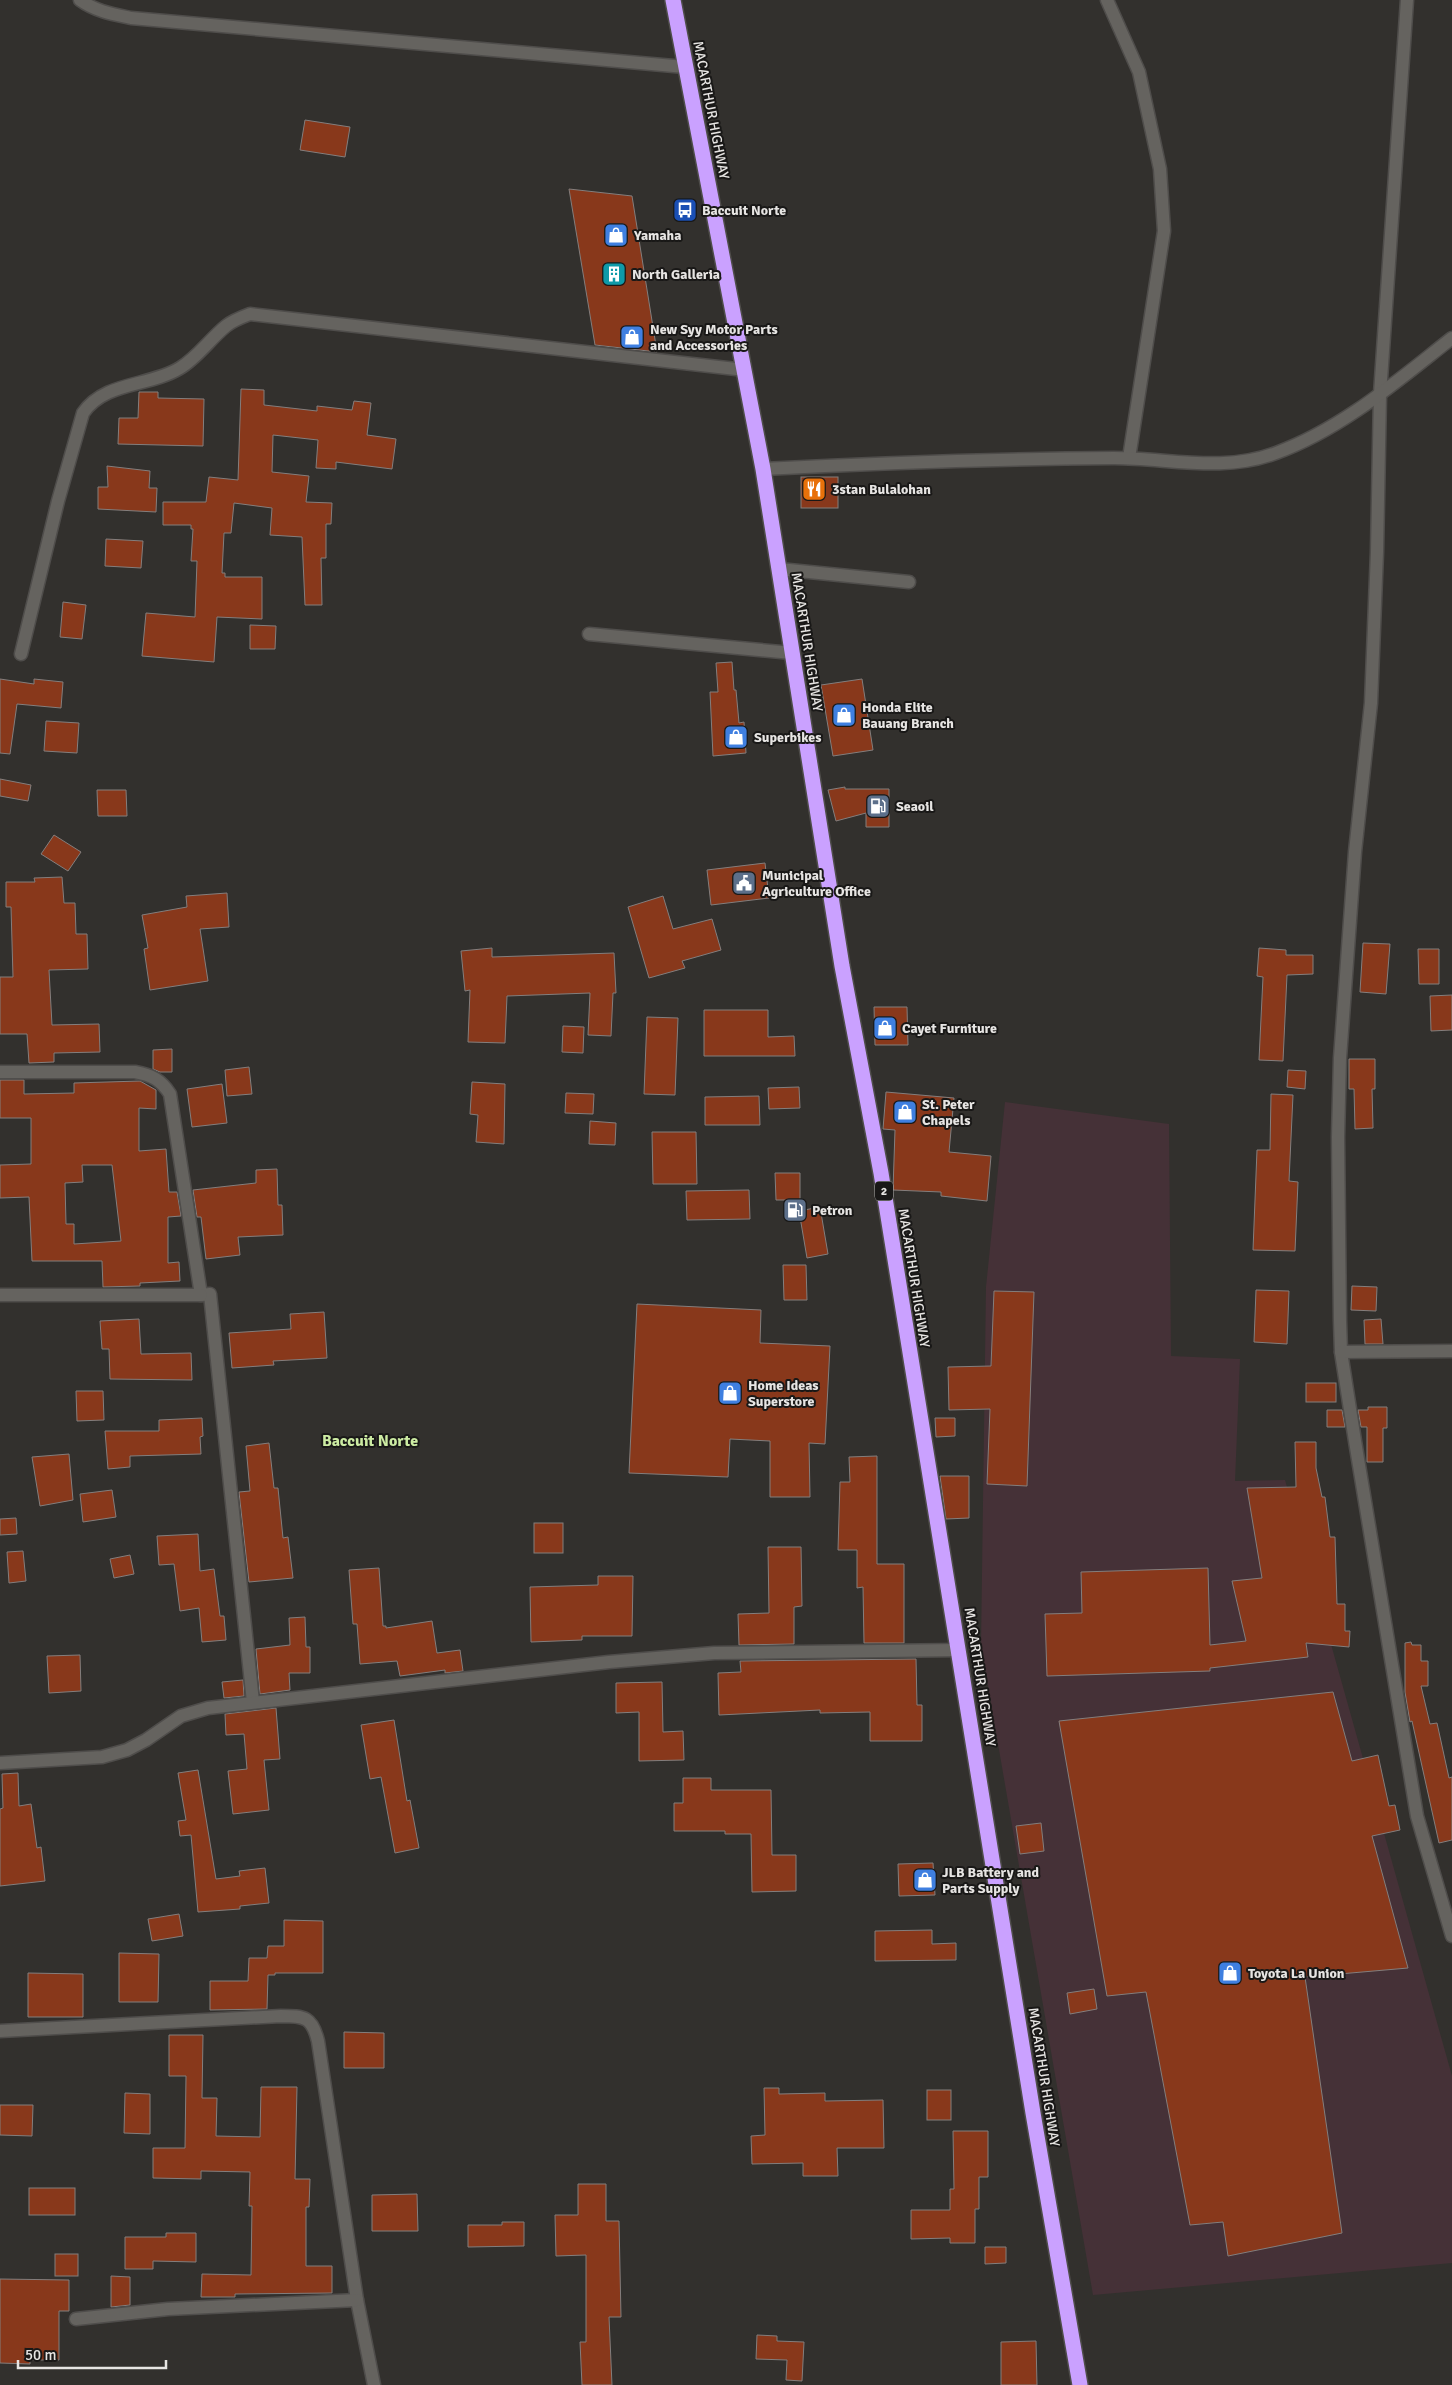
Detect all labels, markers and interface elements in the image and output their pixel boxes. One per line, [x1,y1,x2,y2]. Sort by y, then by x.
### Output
street label: MACARTHUR HIGHWAY [689,39,733,181]
bus stop icon: Baccuit Norte [672,197,698,223]
place label: Baccuit Norte [702,202,786,219]
shop icon: Yamaha [603,222,629,248]
place label: Yamaha [633,227,681,244]
building icon: North Galleria [601,261,627,287]
place label: North Galleria [632,266,720,283]
place label: New Syy Motor Parts and Accessories [650,321,778,354]
shop icon: New Syy Motor Parts and Accessories [619,324,645,350]
restaurant icon: 3stan Bulalohan [801,476,827,502]
place label: 3stan Bulalohan [832,481,931,498]
street label: MACARTHUR HIGHWAY [788,571,826,713]
place label: Honda Elite Bauang Branch [862,699,954,732]
shop icon: Honda Elite Bauang Branch [831,702,857,728]
shop icon: Superbikes [723,724,749,750]
place label: Superbikes [754,729,821,746]
fuel station icon: Seaoil [865,793,891,819]
place label: Seaoil [896,798,934,815]
place label: Municipal Agriculture Office [762,867,871,900]
public building icon: Municipal Agriculture Office [731,870,757,896]
shop icon: Cayet Furniture [872,1015,898,1041]
place label: Cayet Furniture [902,1020,997,1037]
place label: St. Peter Chapels [922,1096,975,1129]
shop icon: St. Peter Chapels [892,1099,918,1125]
road number: 2 [875,1182,893,1200]
fuel station icon: Petron [782,1197,808,1223]
place label: Petron [812,1202,853,1219]
street label: MACARTHUR HIGHWAY [895,1207,933,1349]
place label: Home Ideas Superstore [748,1377,819,1410]
shop icon: Home Ideas Superstore [717,1380,743,1406]
district label: Baccuit Norte [322,1431,418,1451]
street label: MACARTHUR HIGHWAY [961,1606,999,1748]
place label: JLB Battery and Parts Supply [942,1864,1040,1897]
shop icon: JLB Battery and Parts Supply [912,1867,938,1893]
shop icon: Toyota La Union [1217,1960,1243,1986]
place label: Toyota La Union [1248,1965,1345,1982]
street label: MACARTHUR HIGHWAY [1025,2006,1063,2148]
scale bar [18,2338,165,2370]
text: 50 m [25,2346,56,2364]

